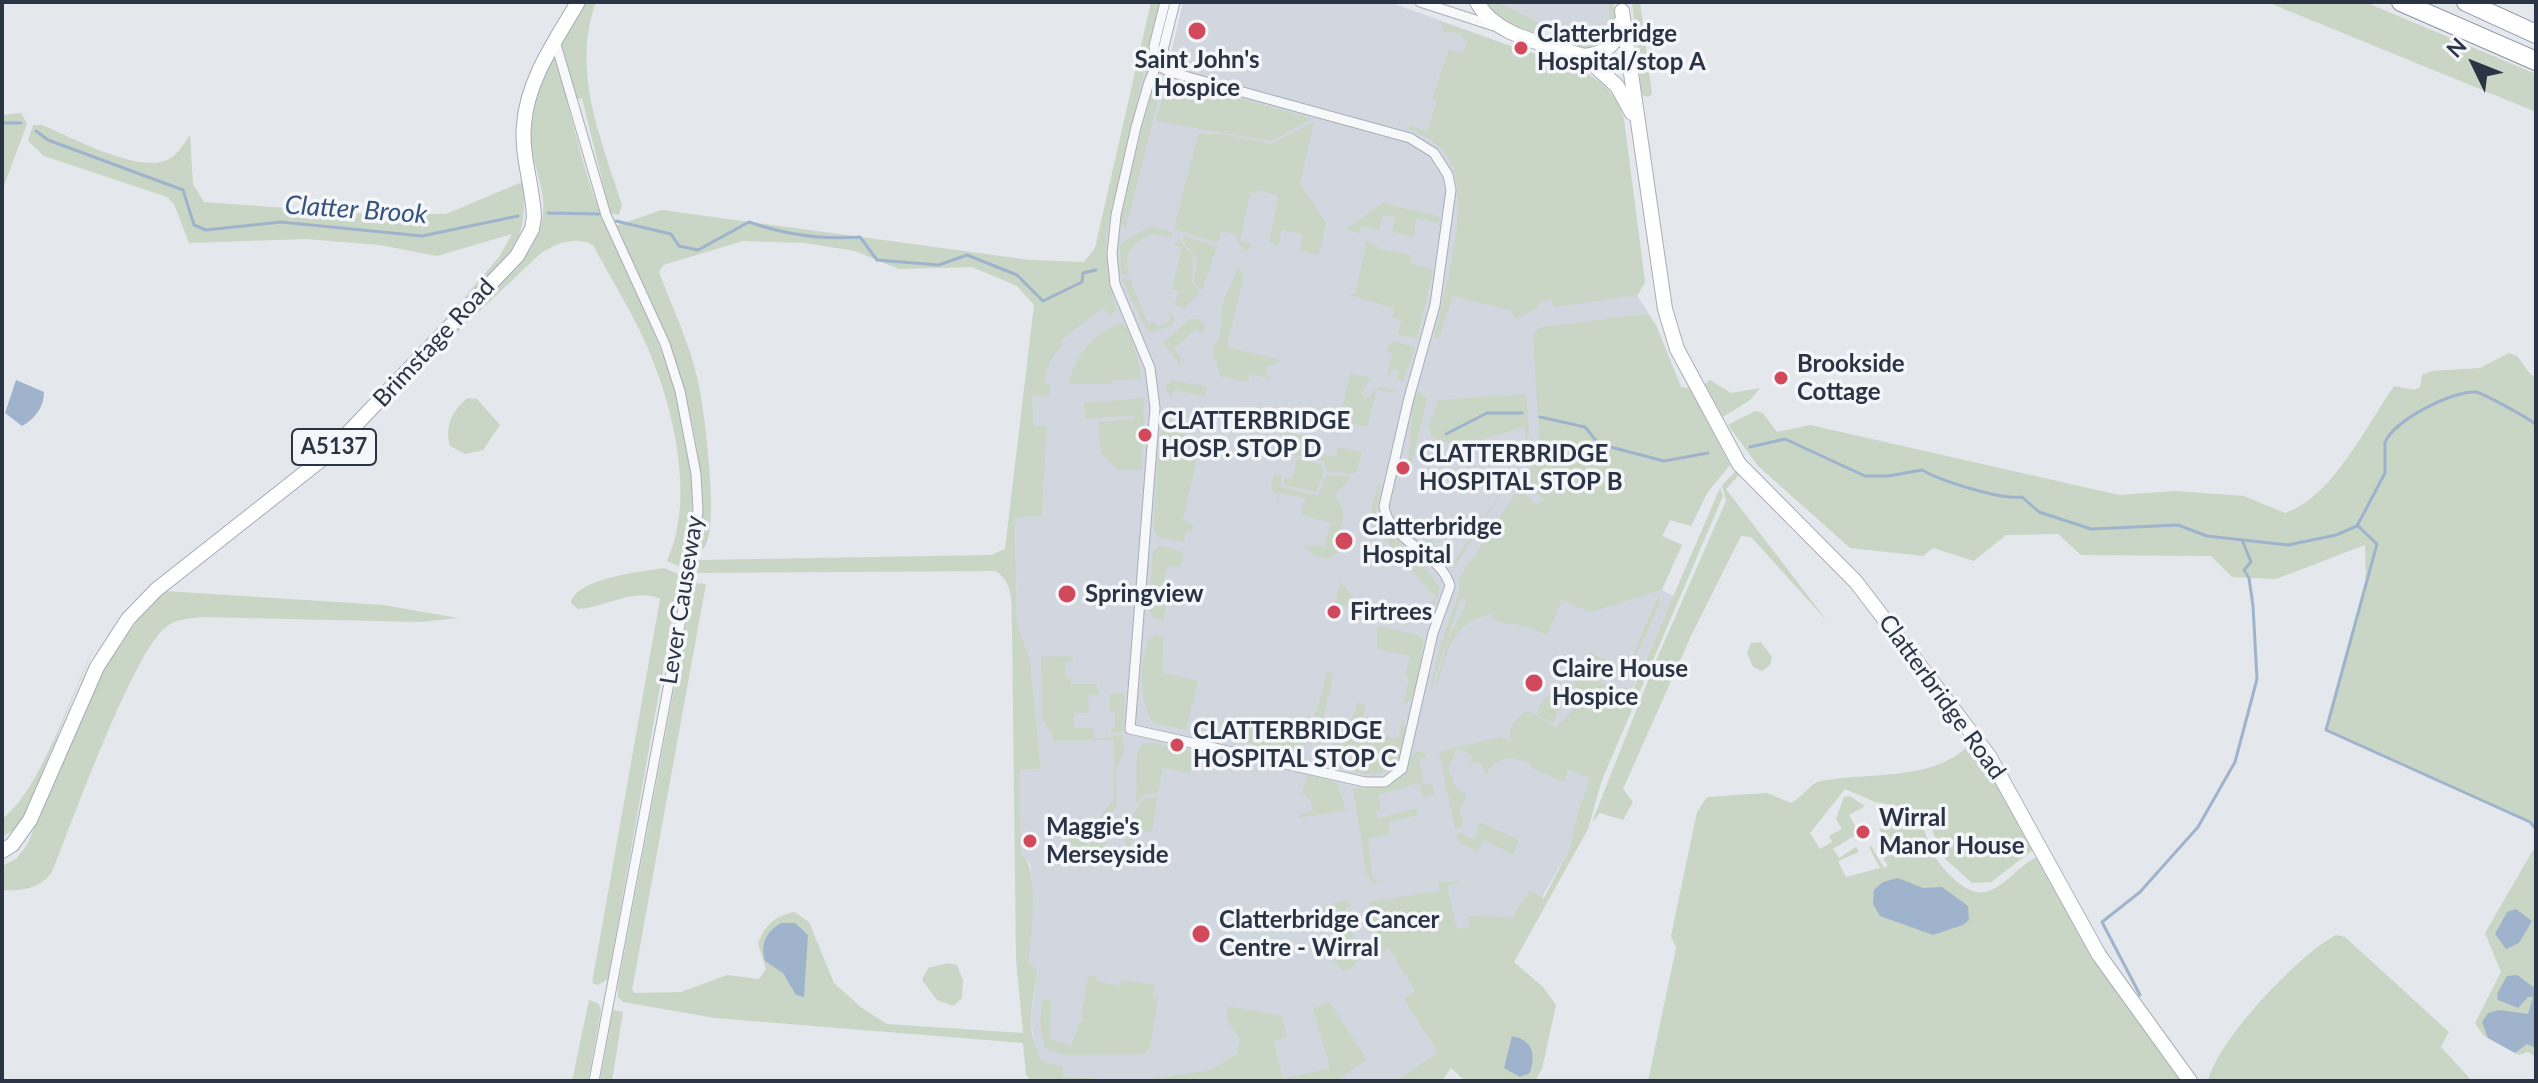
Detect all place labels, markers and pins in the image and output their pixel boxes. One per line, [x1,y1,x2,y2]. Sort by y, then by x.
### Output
marker: Saint John's Hospice [1186,20,1208,42]
place label: Clatterbridge Hospital/stop A [1537,20,1706,76]
marker: Clatterbridge Hospital/stop A [1512,39,1530,57]
place label: Saint John's Hospice [1134,46,1260,102]
place label: Brookside Cottage [1797,350,1905,406]
marker: Brookside Cottage [1772,369,1790,387]
place label: CLATTERBRIDGE HOSP. STOP D [1161,407,1350,463]
marker: CLATTERBRIDGE HOSP. STOP D [1136,426,1154,444]
place label: CLATTERBRIDGE HOSPITAL STOP B [1419,440,1623,496]
marker: CLATTERBRIDGE HOSPITAL STOP B [1394,459,1412,477]
place label: Clatterbridge Hospital [1362,513,1502,569]
marker: Clatterbridge Hospital [1333,530,1355,552]
place label: Springview [1085,580,1203,608]
marker: Springview [1056,583,1078,605]
place label: Firtrees [1350,598,1432,626]
marker: Firtrees [1325,603,1343,621]
place label: Claire House Hospice [1552,655,1688,711]
marker: Claire House Hospice [1523,672,1545,694]
place label: CLATTERBRIDGE HOSPITAL STOP C [1193,717,1397,773]
marker: CLATTERBRIDGE HOSPITAL STOP C [1168,736,1186,754]
place label: Wirral Manor House [1879,804,2024,860]
place label: Maggie's Merseyside [1046,813,1169,869]
marker: Wirral Manor House [1854,823,1872,841]
marker: Maggie's Merseyside [1021,832,1039,850]
place label: Clatterbridge Cancer Centre - Wirral [1219,906,1439,962]
marker: Clatterbridge Cancer Centre - Wirral [1190,923,1212,945]

